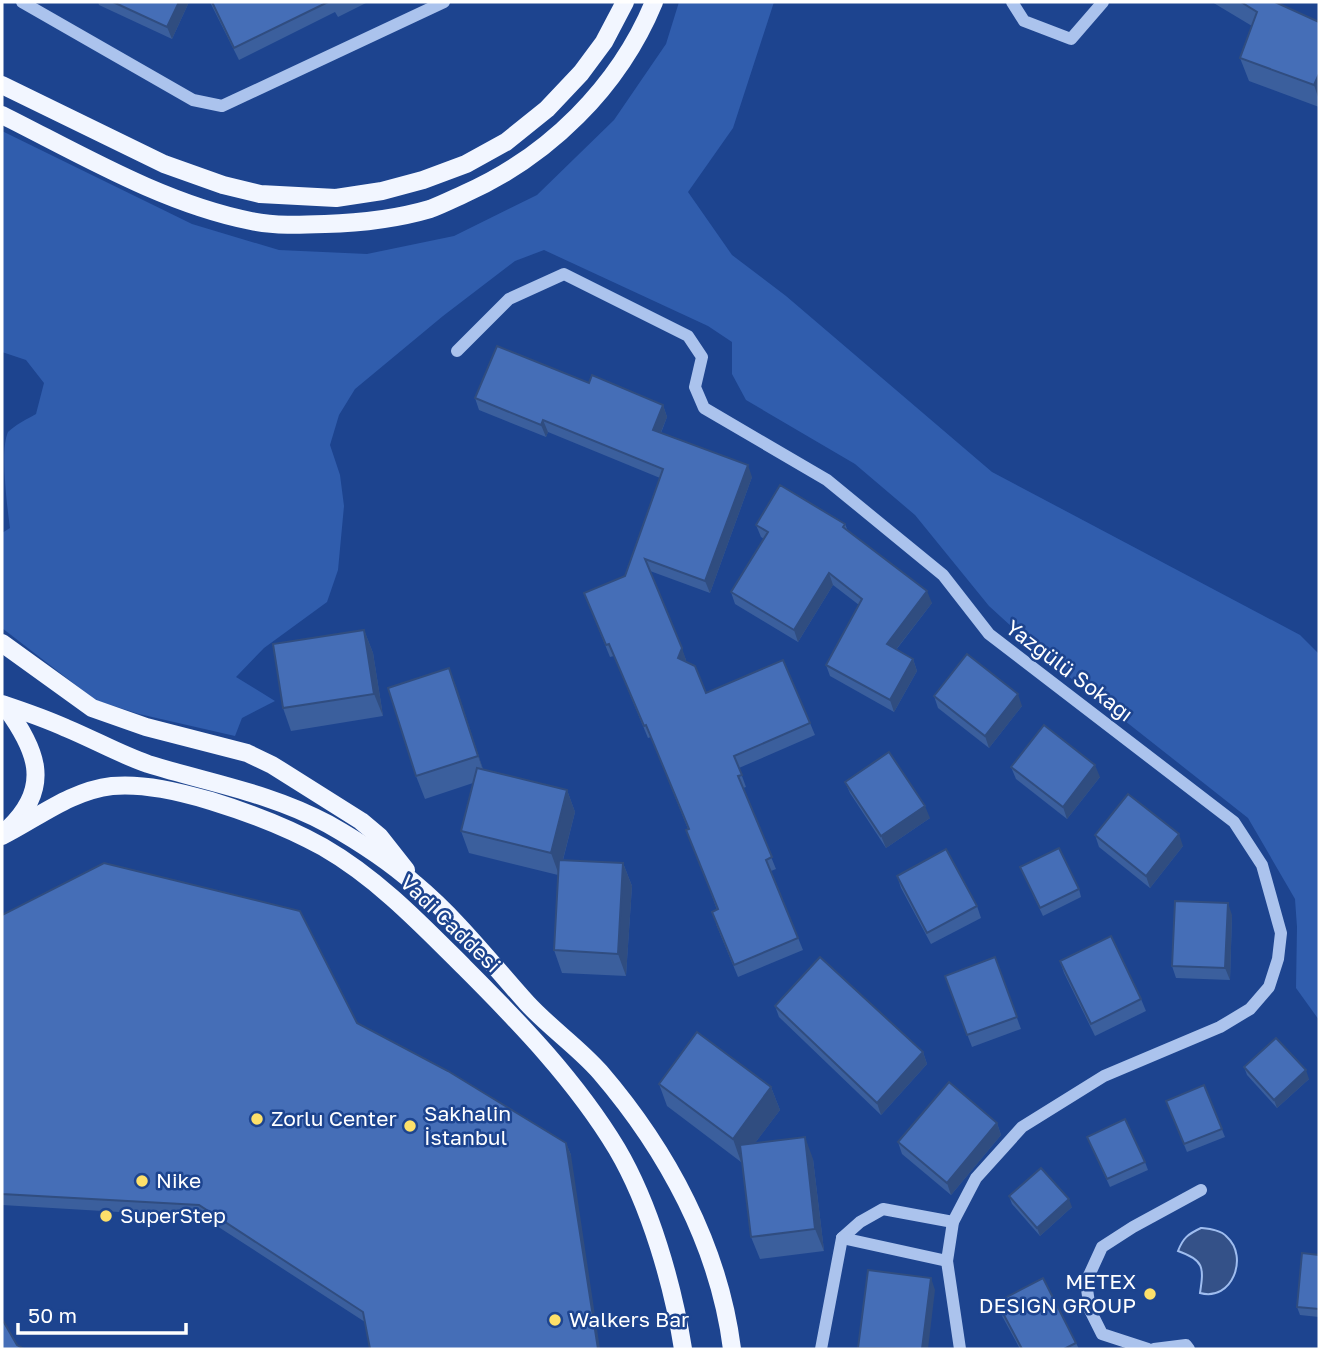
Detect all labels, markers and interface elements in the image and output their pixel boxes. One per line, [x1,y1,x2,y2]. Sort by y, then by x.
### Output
street label: Yazgülü Sokağı [1001,614,1138,727]
street label: Vadi Caddesi [395,869,506,978]
place label: Sakhalin İstanbul [424,1100,511,1150]
place label: Zorlu Center [271,1105,397,1131]
marker: Zorlu Center [249,1111,265,1127]
marker: Sakhalin İstanbul [402,1118,418,1134]
place label: Nike [156,1167,201,1193]
marker: Nike [134,1173,150,1189]
place label: SuperStep [120,1202,226,1228]
marker: SuperStep [98,1208,114,1224]
place label: METEX DESIGN GROUP [979,1268,1136,1318]
marker: METEX DESIGN GROUP [1142,1286,1158,1302]
scale bar [18,1292,186,1336]
text: 50 m [28,1302,77,1328]
place label: Walkers Bar [569,1306,689,1332]
marker: Walkers Bar [547,1312,563,1328]

